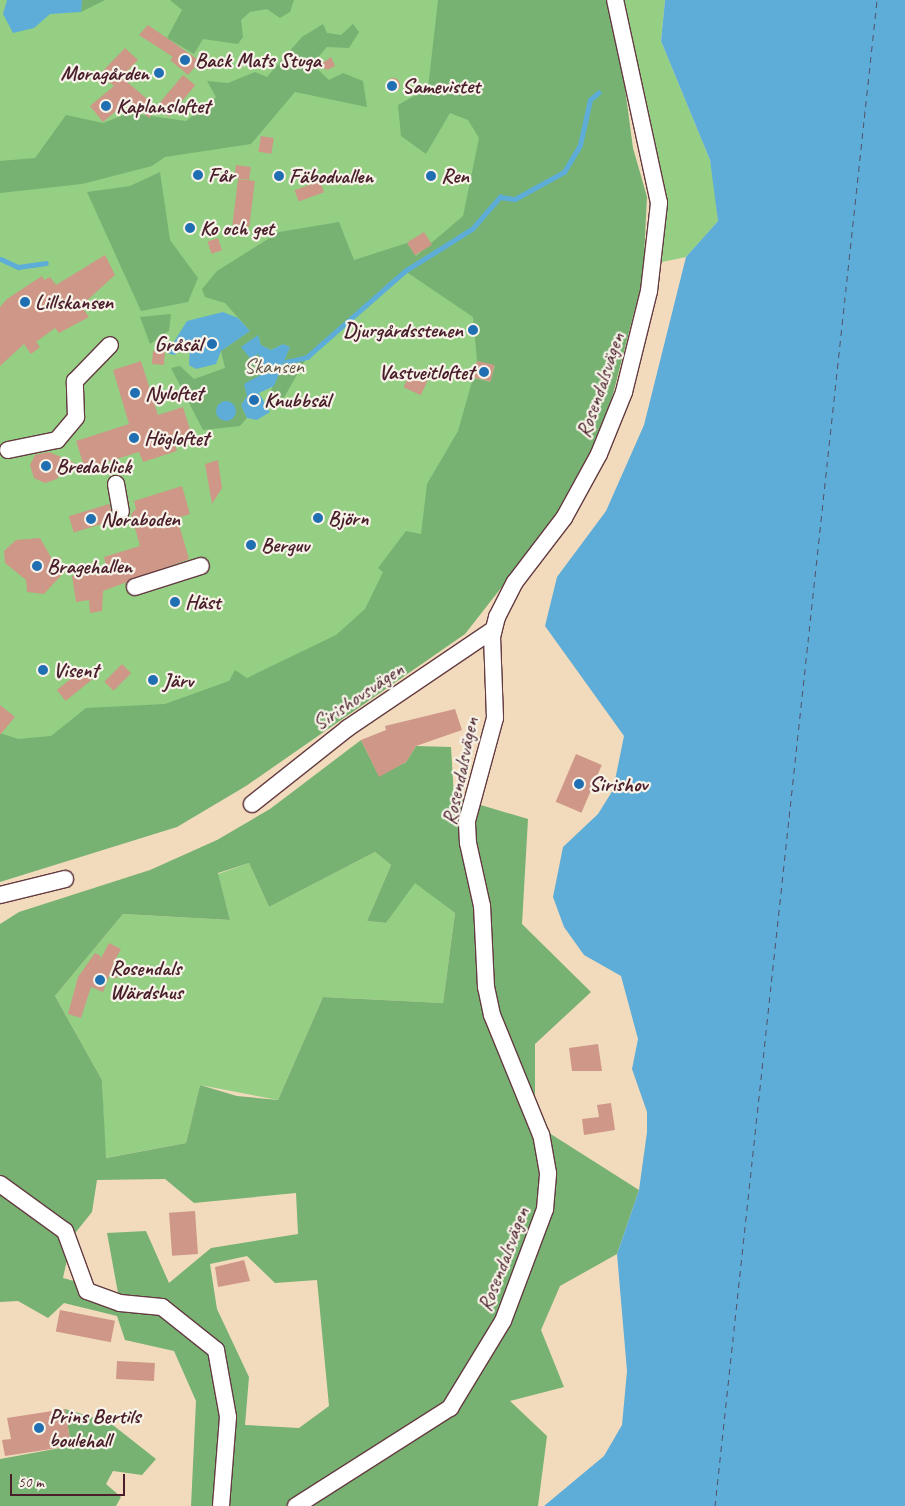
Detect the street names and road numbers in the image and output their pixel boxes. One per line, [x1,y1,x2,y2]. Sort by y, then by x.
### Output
street label: Rosendalsvägen [570,329,630,441]
street label: Sirishovsvägen [308,656,408,736]
street label: Rosendalsvägen [436,715,484,827]
street label: Rosendalsvägen [472,1203,534,1315]

